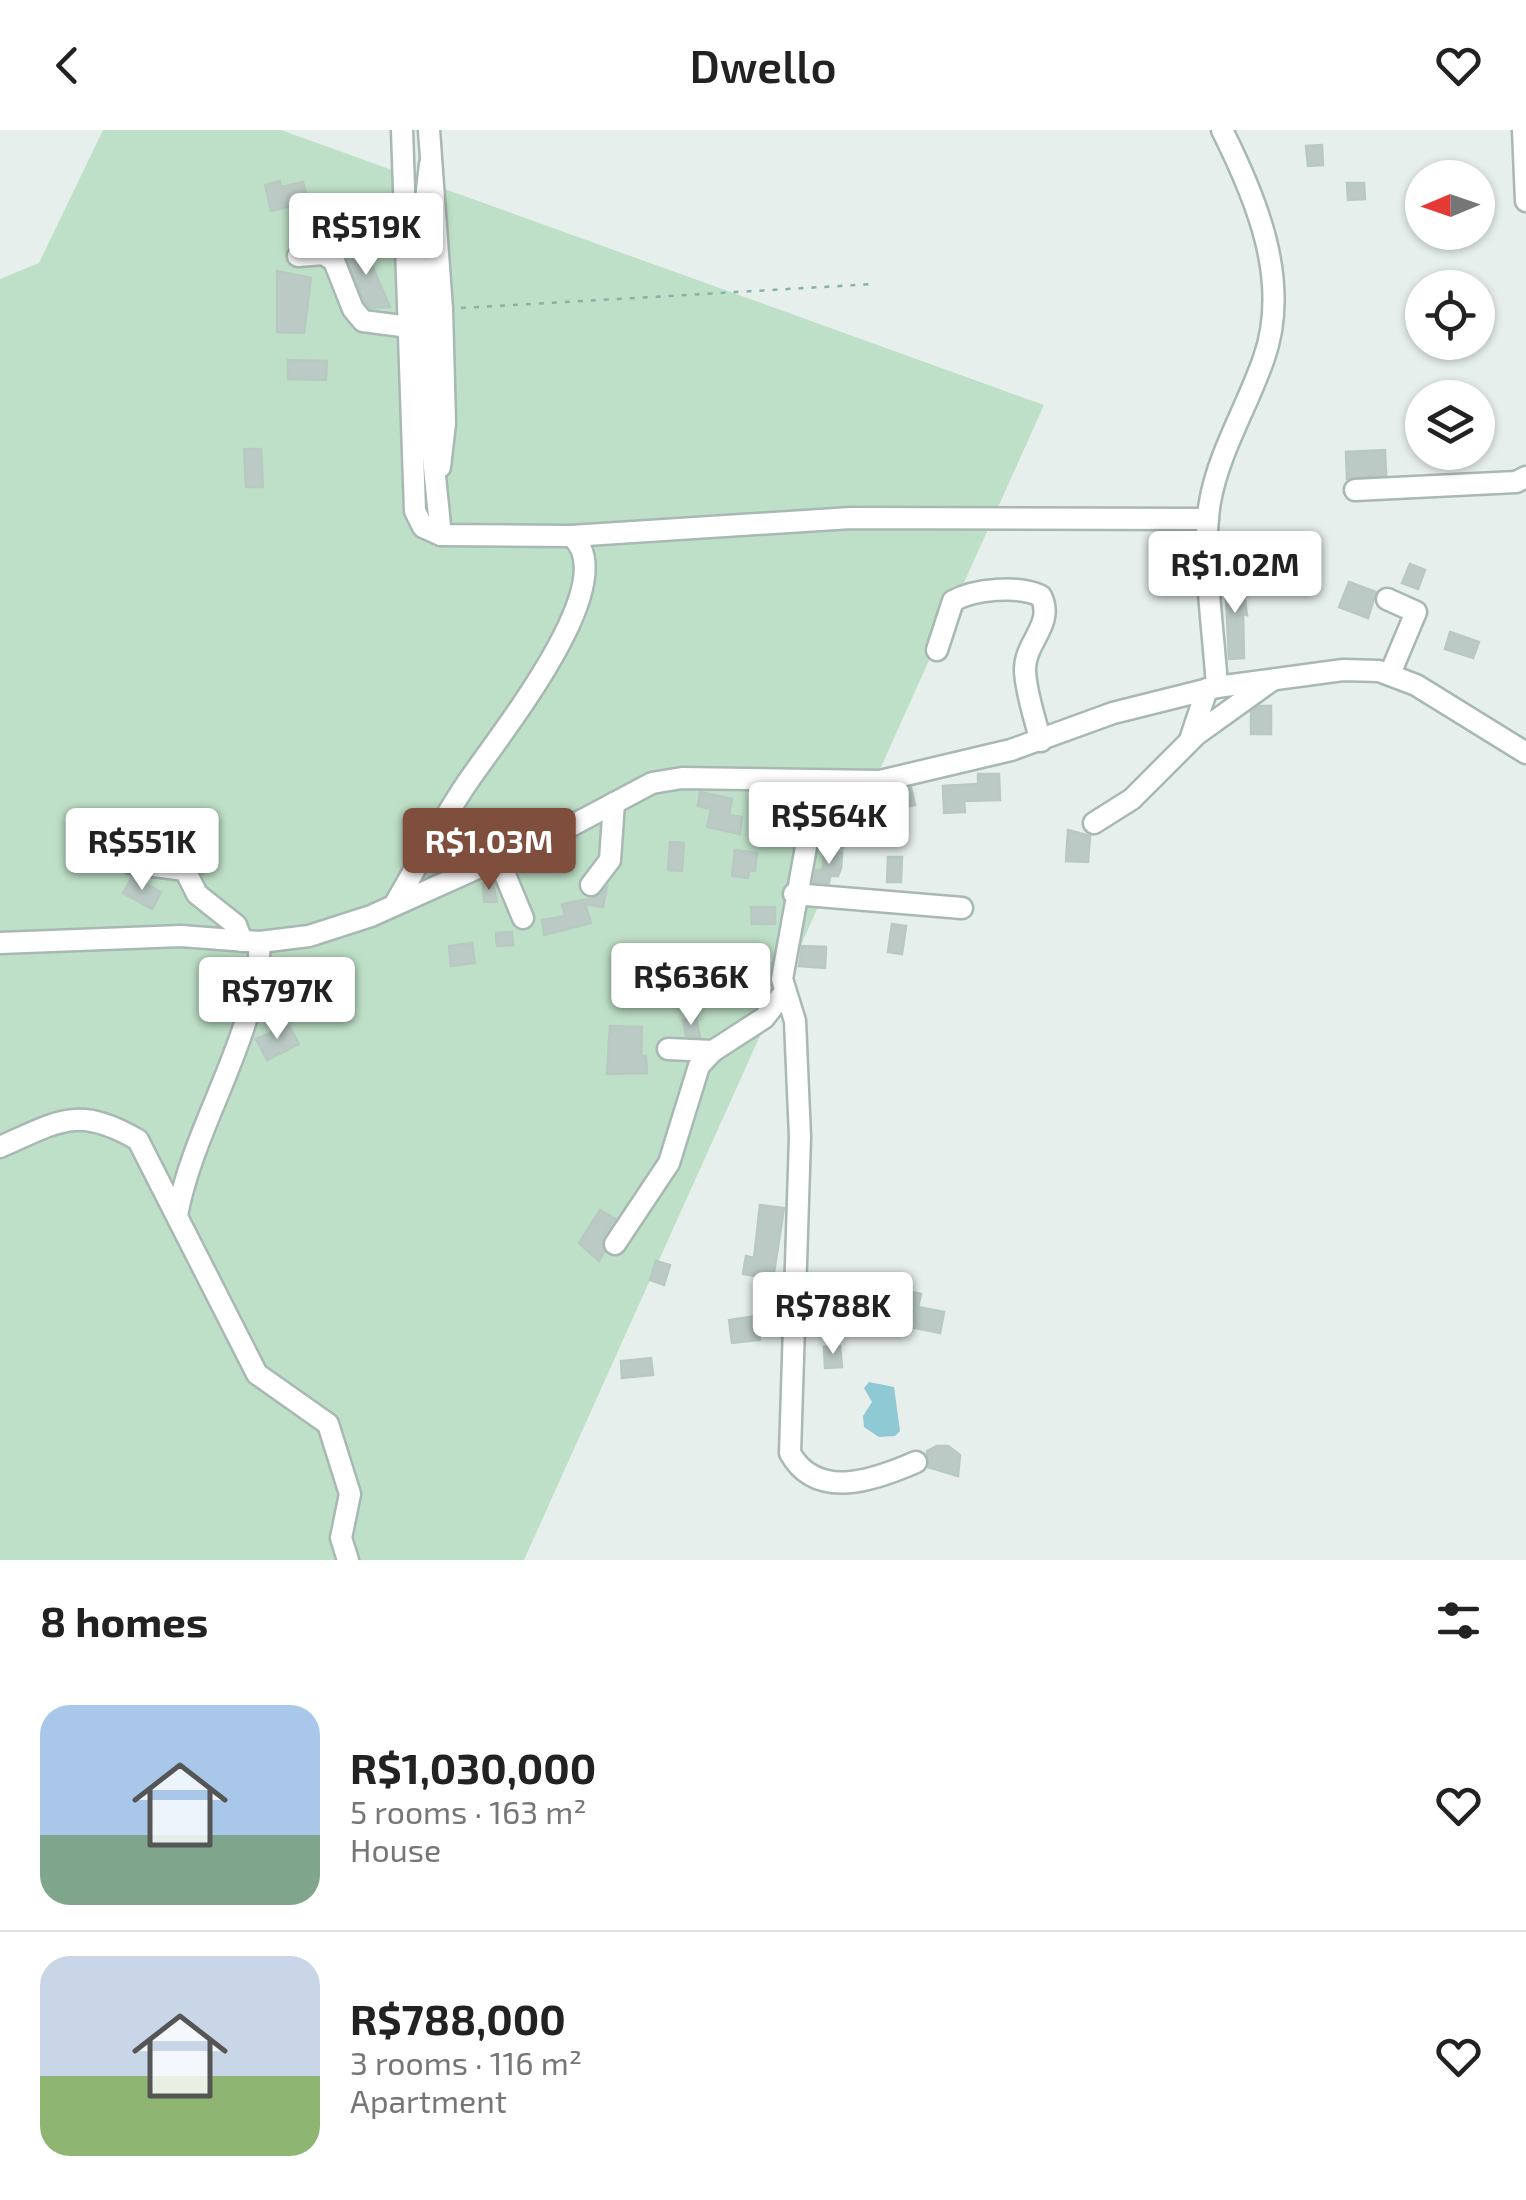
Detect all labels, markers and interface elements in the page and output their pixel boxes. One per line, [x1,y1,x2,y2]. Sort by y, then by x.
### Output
icon: back [40,38,95,93]
text: Dwello [689,38,837,92]
icon: heart [1431,38,1486,93]
north arrow [1405,160,1495,250]
map controls [1405,160,1495,470]
pin: R$519K [285,193,447,278]
text: R$519K [311,206,421,244]
button: locate [1405,270,1495,360]
button: layers [1405,380,1495,470]
pin: R$1.02M [1143,531,1327,616]
text: R$1.02M [1171,544,1299,582]
pin: R$564K [748,782,910,867]
text: R$564K [771,795,887,833]
pin: R$551K [61,808,223,893]
pin: R$1.03M [397,808,581,893]
text: R$551K [88,821,196,859]
text: R$1.03M [425,821,553,859]
pin: R$636K [610,943,772,1028]
text: R$636K [633,956,749,994]
pin: R$797K [196,957,358,1042]
text: R$797K [221,970,333,1008]
pin: R$788K [752,1272,914,1357]
text: R$788K [775,1285,891,1323]
icon: filters [1431,1593,1486,1648]
text: 8 homes [40,1595,208,1645]
text: R$1,030,000 [350,1742,596,1792]
icon: home [120,1745,240,1865]
icon: heart [1431,1778,1486,1833]
text: 5 rooms · 163 m² [350,1792,586,1830]
text: House [350,1830,441,1868]
text: R$788,000 [350,1993,566,2043]
icon: home [120,1996,240,2116]
icon: heart [1431,2029,1486,2084]
text: 3 rooms · 116 m² [350,2043,582,2081]
text: Apartment [350,2081,507,2119]

